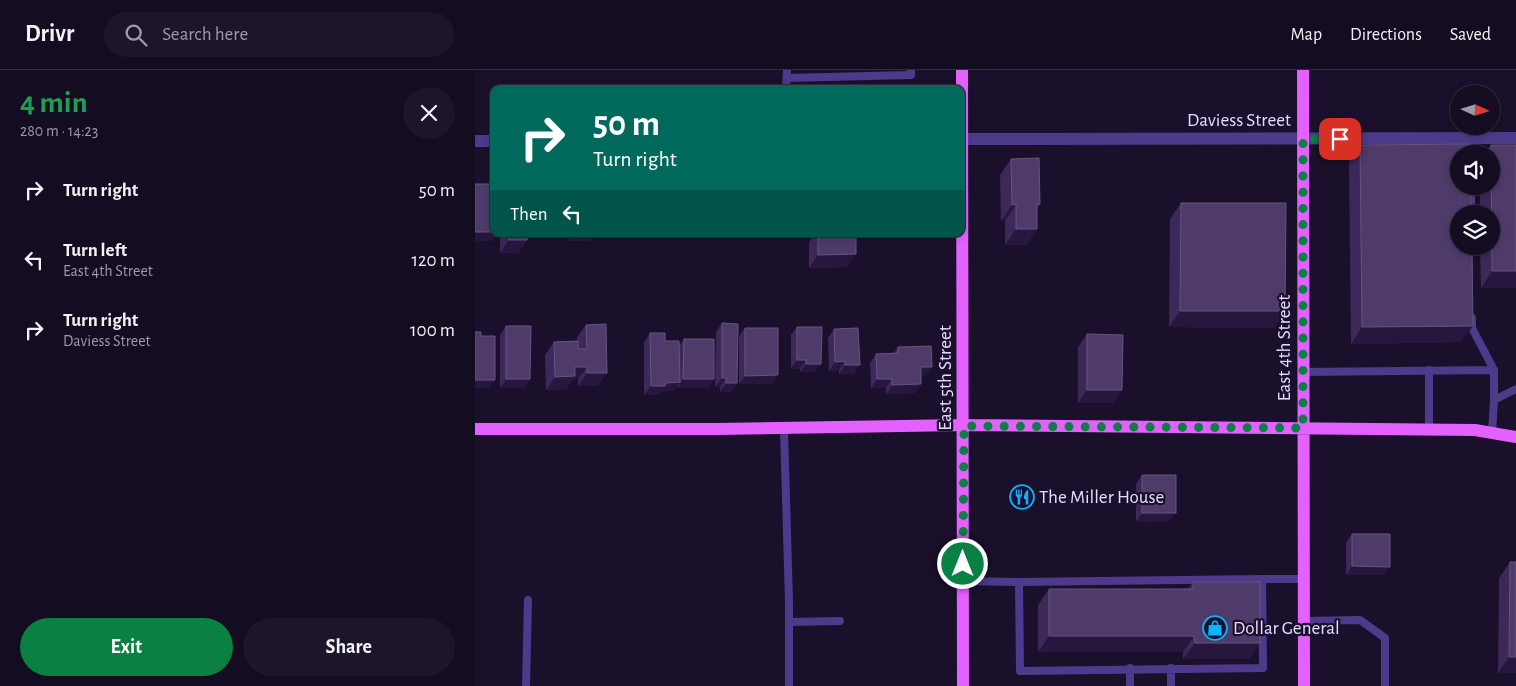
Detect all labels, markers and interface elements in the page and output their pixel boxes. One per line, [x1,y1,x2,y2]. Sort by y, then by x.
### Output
search box [104,12,454,57]
icon: search [122,21,150,49]
text: Drivr [25,22,74,46]
text: Search here [162,25,248,44]
text: Map [1291,26,1322,44]
text: Directions [1350,26,1422,44]
text: Saved [1450,26,1491,44]
north arrow [1450,85,1500,135]
map controls [1450,85,1500,255]
button: close [403,87,455,139]
text: 4 min [20,88,88,118]
icon: right [510,105,575,170]
text: 50 m [593,107,660,142]
street label: Daviess Street [1187,111,1291,130]
pin [1319,118,1361,160]
text: 280 m · 14:23 [20,123,98,139]
icon: arrive [1326,125,1354,153]
button: sound [1450,145,1500,195]
text: Turn right [593,148,677,170]
icon: right [20,176,48,204]
text: Turn right [63,181,138,200]
text: 50 m [419,181,455,200]
icon: left [558,200,586,228]
text: Then [510,205,548,224]
button: layers [1450,205,1500,255]
text: Turn left [63,241,127,260]
icon: left [20,246,48,274]
text: 120 m [411,251,455,270]
text: East 4th Street [63,263,153,279]
street label: East 4th Street [1275,295,1294,401]
text: Turn right [63,311,138,330]
icon: right [20,316,48,344]
text: 100 m [410,321,455,340]
street label: East 5th Street [936,325,955,431]
text: Daviess Street [63,333,151,349]
restaurant icon: The Miller House [1009,484,1035,510]
place label: The Miller House [1039,488,1164,507]
position arrow [936,537,988,589]
shop icon: Dollar General [1202,615,1228,641]
button: Exit [20,618,233,676]
button: Share [243,618,455,676]
place label: Dollar General [1233,619,1340,638]

